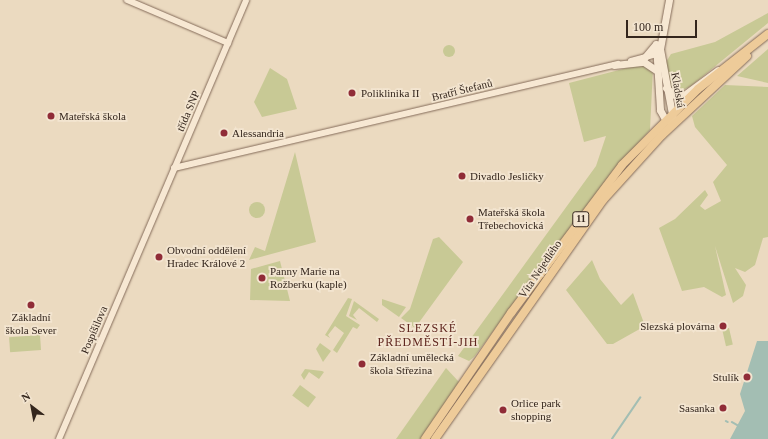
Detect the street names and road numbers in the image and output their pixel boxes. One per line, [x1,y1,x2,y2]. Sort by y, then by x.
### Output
street label: Kladská [668,71,688,109]
street label: Bratří Štefanů [430,76,494,104]
street label: třída SNP [174,89,202,133]
road number: 11 [572,211,590,227]
street label: Víta Nejedlého [516,238,564,300]
street label: Pospíšilova [78,304,110,356]

